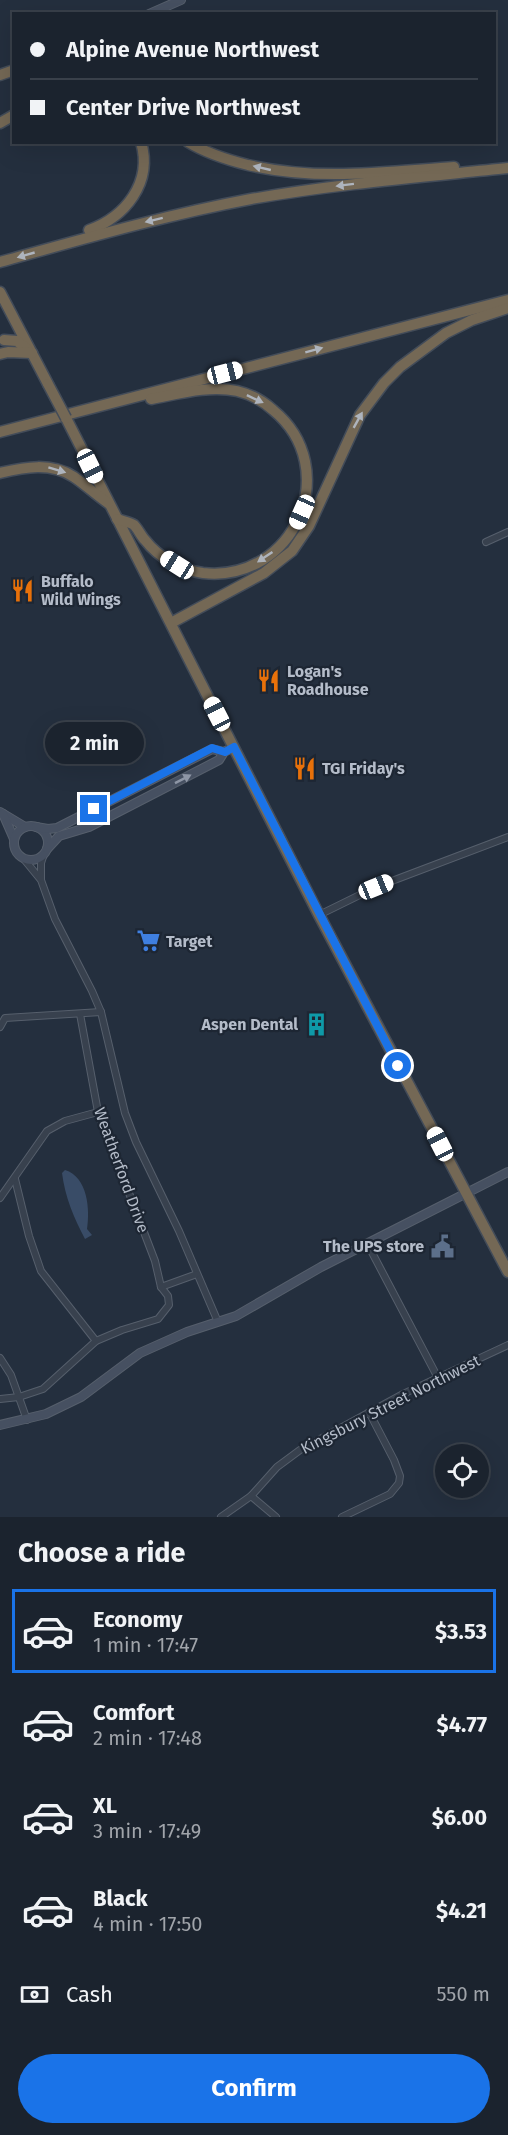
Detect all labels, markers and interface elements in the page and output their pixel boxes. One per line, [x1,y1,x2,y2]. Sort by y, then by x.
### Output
text: Alpine Avenue Northwest [66,36,319,63]
text: Center Drive Northwest [66,94,300,121]
one-way arrow [252,162,271,172]
one-way arrow [336,181,355,190]
one-way arrow [144,216,163,226]
one-way arrow [17,251,35,260]
one-way arrow [305,345,323,355]
car [205,360,245,386]
one-way arrow [246,394,263,403]
one-way arrow [353,411,363,428]
car [74,446,106,486]
one-way arrow [48,466,66,476]
car [286,492,318,532]
car [157,548,197,582]
one-way arrow [256,552,273,563]
place label: Buffalo Wild Wings [41,572,121,609]
restaurant icon: Buffalo Wild Wings [10,577,36,603]
place label: Logan's Roadhouse [287,662,369,699]
restaurant icon: Logan's Roadhouse [256,667,282,693]
car [201,694,233,734]
callout: 2 min [44,722,144,764]
text: 2 min [70,731,119,755]
restaurant icon: TGI Friday's [291,755,317,781]
place label: TGI Friday's [322,759,405,778]
one-way arrow [175,774,192,784]
route end [80,795,107,822]
car [356,872,396,902]
supermarket icon: Target [135,928,161,954]
place label: Target [166,932,213,951]
building icon: Aspen Dental [303,1011,329,1037]
place label: Aspen Dental [201,1015,298,1034]
route start [384,1052,411,1079]
street label: Weatherford Drive [90,1105,153,1235]
car [424,1124,456,1164]
public building icon: The UPS store [429,1233,455,1259]
place label: The UPS store [323,1237,424,1256]
street label: Kingsbury Street Northwest [297,1351,483,1458]
map controls [435,1444,489,1498]
button: locate [435,1444,489,1498]
text: Choose a ride [18,1537,185,1569]
icon: car [21,1604,75,1658]
text: Economy [93,1606,182,1633]
text: $3.53 [435,1618,487,1645]
text: 1 min · 17:47 [93,1633,198,1657]
icon: car [21,1697,75,1751]
text: Comfort [93,1699,174,1726]
text: $4.77 [437,1711,487,1738]
text: 2 min · 17:48 [93,1726,202,1750]
icon: car [21,1790,75,1844]
text: XL [93,1792,117,1819]
text: $6.00 [432,1804,487,1831]
text: 3 min · 17:49 [93,1819,201,1843]
icon: car [21,1883,75,1937]
text: Black [93,1885,148,1912]
text: $4.21 [436,1897,487,1924]
text: 4 min · 17:50 [93,1912,202,1936]
icon: cash [18,1978,51,2011]
text: Cash [66,1981,113,2008]
text: 550 m [436,1982,490,2006]
button: Confirm [18,2054,490,2123]

